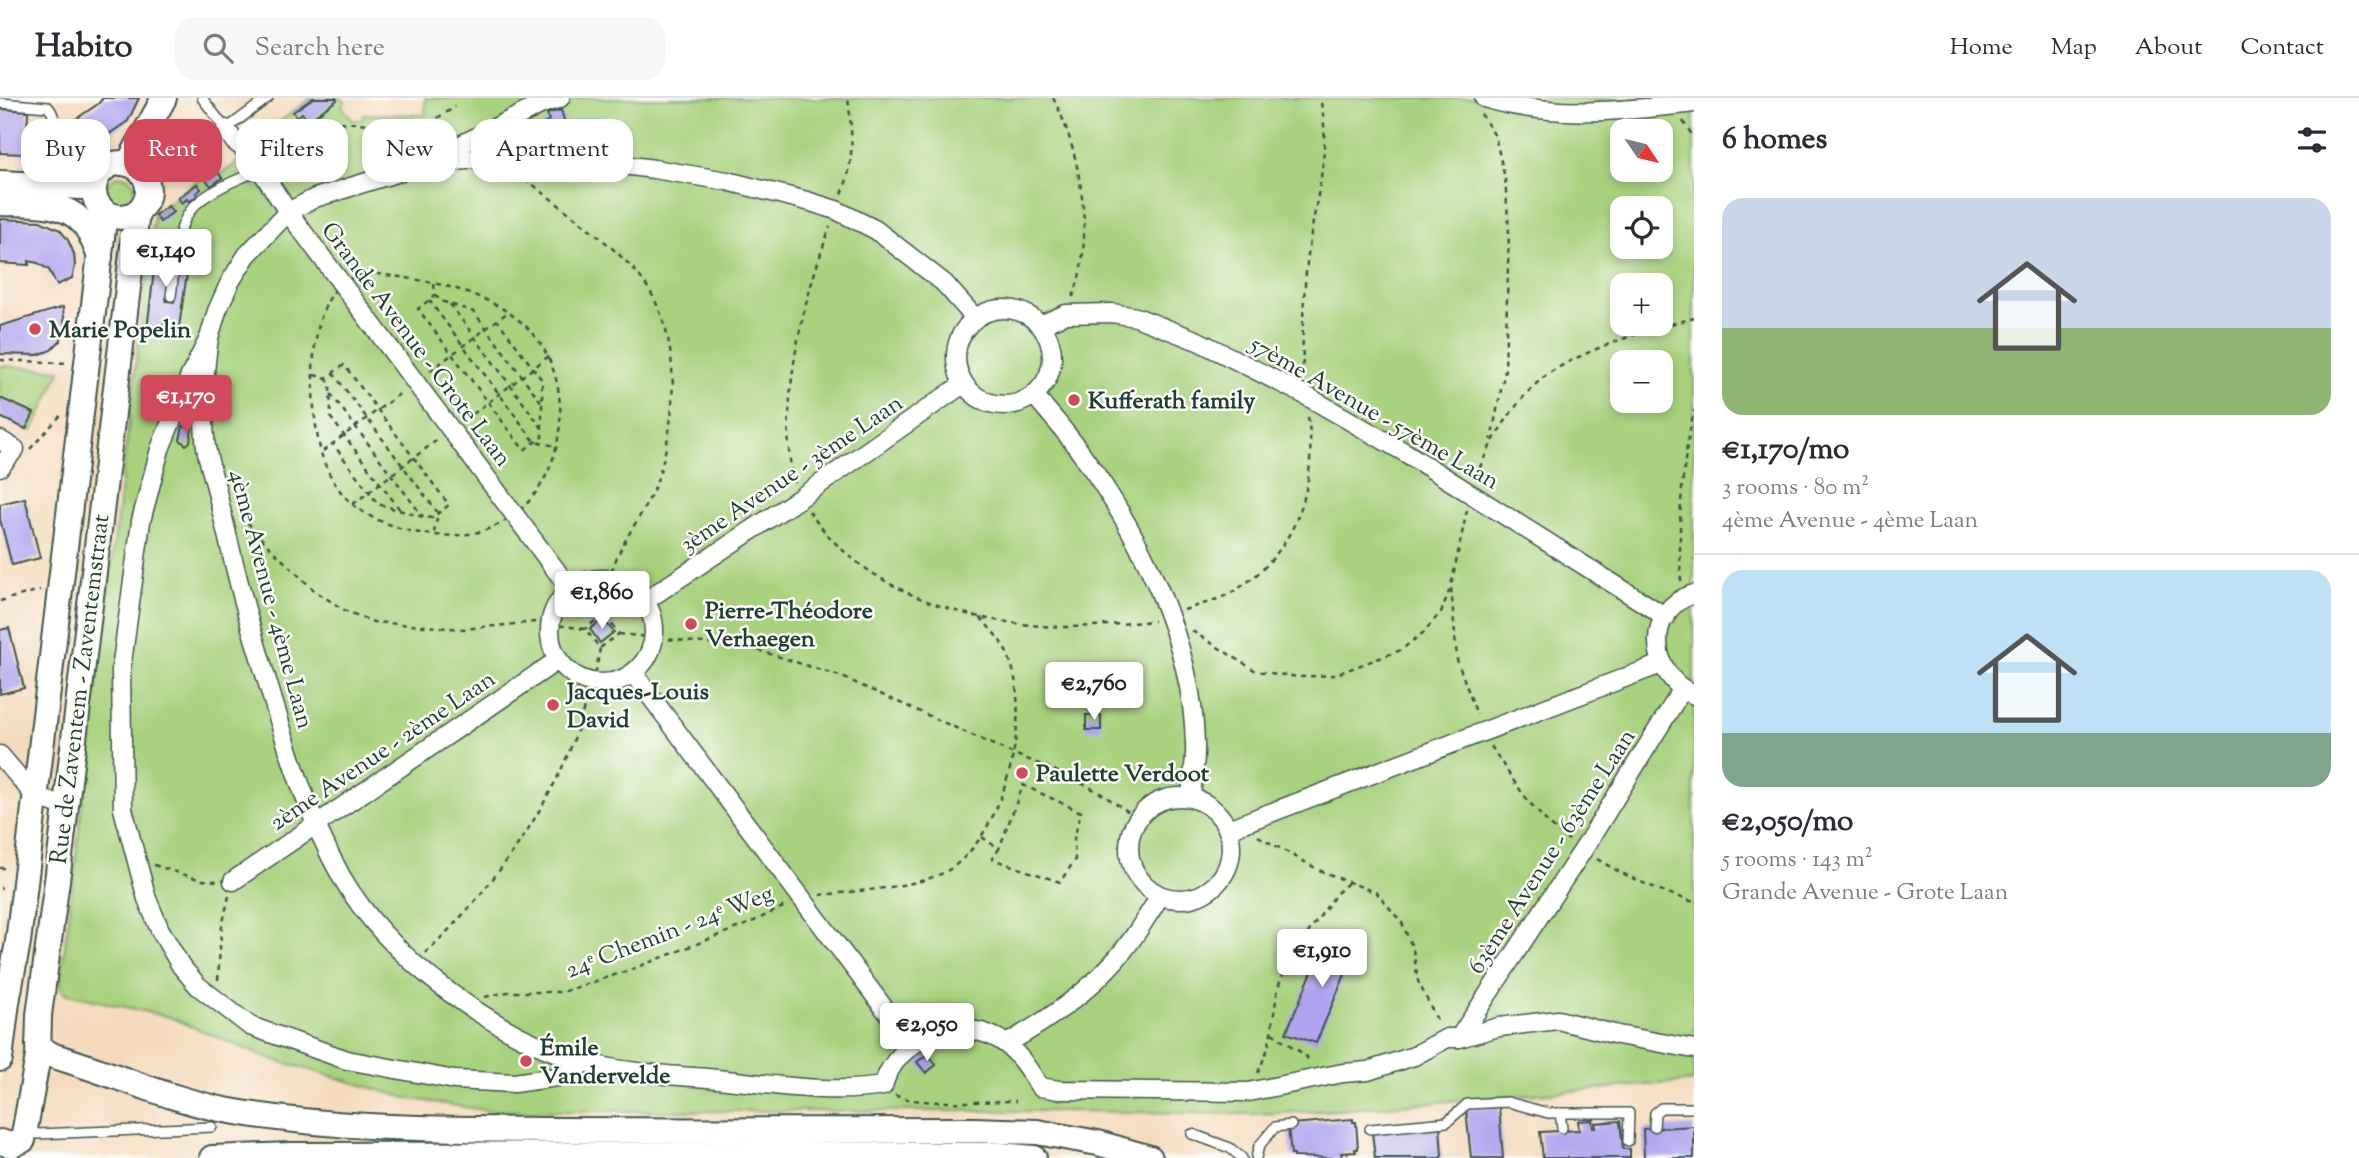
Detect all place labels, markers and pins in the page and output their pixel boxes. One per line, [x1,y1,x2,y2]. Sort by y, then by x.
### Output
pin: €1,140 [109,230,223,289]
place label: Marie Popelin [49,314,192,348]
marker: Marie Popelin [27,321,43,337]
pin: €1,170 [129,376,243,435]
place label: Kufferath family [1088,385,1255,419]
marker: Kufferath family [1066,392,1082,408]
pin: €1,860 [545,572,659,631]
place label: Pierre-Théodore Verhaegen [705,595,873,657]
marker: Pierre-Théodore Verhaegen [683,616,699,632]
pin: €2,760 [1037,662,1151,722]
place label: Jacques-Louis David [565,676,709,738]
marker: Jacques-Louis David [545,697,561,713]
place label: Paulette Verdoot [1036,758,1210,792]
marker: Paulette Verdoot [1014,765,1030,781]
pin: €1,910 [1265,930,1379,989]
pin: €2,050 [870,1004,984,1063]
place label: Émile Vandervelde [540,1032,670,1094]
marker: Émile Vandervelde [518,1053,534,1069]

